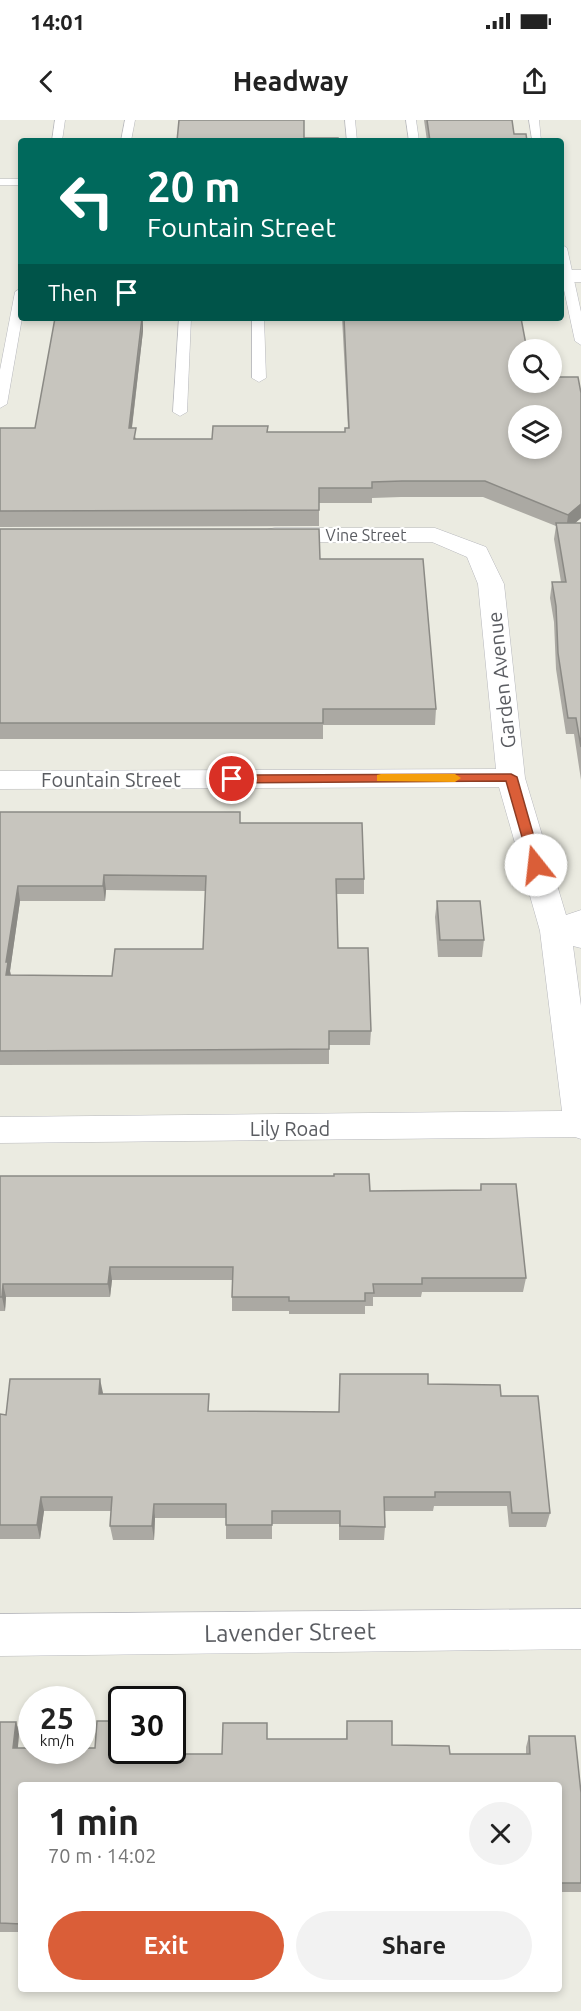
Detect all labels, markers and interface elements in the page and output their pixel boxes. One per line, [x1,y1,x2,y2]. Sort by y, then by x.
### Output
text: 14:01 [30,9,85,34]
icon: back [30,65,63,98]
icon: share [518,65,551,98]
text: Headway [233,66,348,96]
icon: left [48,162,126,240]
text: 20 m [147,163,241,210]
text: Fountain Street [147,212,336,242]
icon: arrive [110,276,143,309]
text: Then [48,280,98,305]
map controls [508,339,562,459]
button: search [508,339,562,393]
button: layers [508,405,562,459]
street label: Vine Street [326,526,407,544]
street label: Garden Avenue [482,611,520,749]
pin [206,753,257,804]
icon: arrive [215,762,248,795]
street label: Fountain Street [41,768,181,791]
position arrow [504,833,568,897]
street label: Lily Road [250,1117,330,1140]
street label: Lavender Street [204,1617,377,1647]
speed limit sign: 30 [108,1686,186,1764]
text: 25 [40,1701,74,1735]
text: km/h [40,1732,74,1749]
text: 1 min [48,1801,139,1842]
button: close [469,1802,532,1865]
text: 70 m · 14:02 [48,1844,157,1867]
button: Exit [48,1911,284,1980]
button: Share [296,1911,532,1980]

